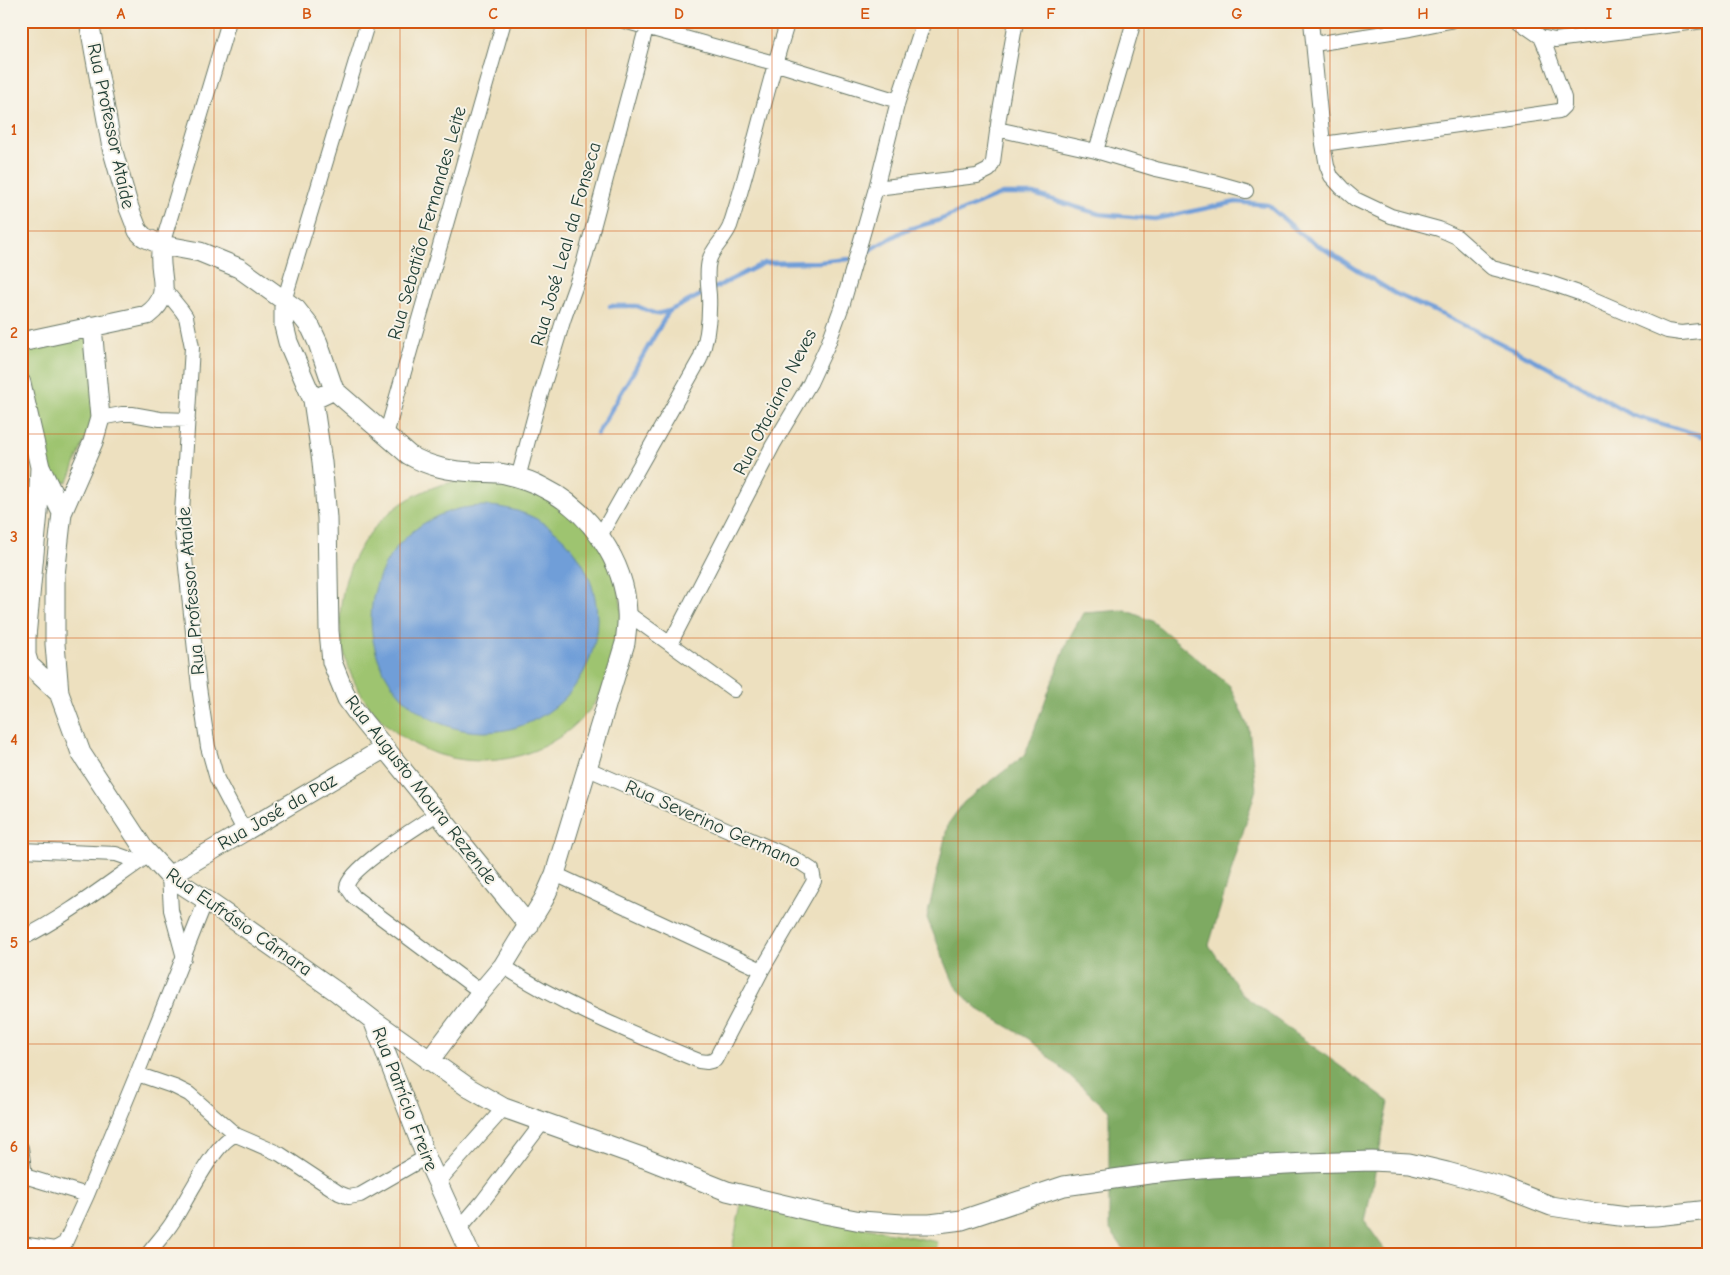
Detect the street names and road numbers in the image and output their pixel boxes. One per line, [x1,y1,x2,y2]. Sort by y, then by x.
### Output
street label: Rua Professor Ataíde [83,41,139,211]
street label: Rua Sebatião Fernandes Leite [383,104,471,342]
street label: Rua José Leal da Fonseca [526,139,606,349]
street label: Rua Otaciano Neves [729,325,821,479]
street label: Rua Professor Ataíde [173,506,209,676]
street label: Rua Augusto Moura Rezende [340,691,502,889]
street label: Rua José da Paz [214,769,340,855]
street label: Rua Severino Germano [622,775,804,873]
street label: Rua Eufrásio Câmara [162,863,316,981]
street label: Rua Patrício Freire [367,1024,443,1174]

